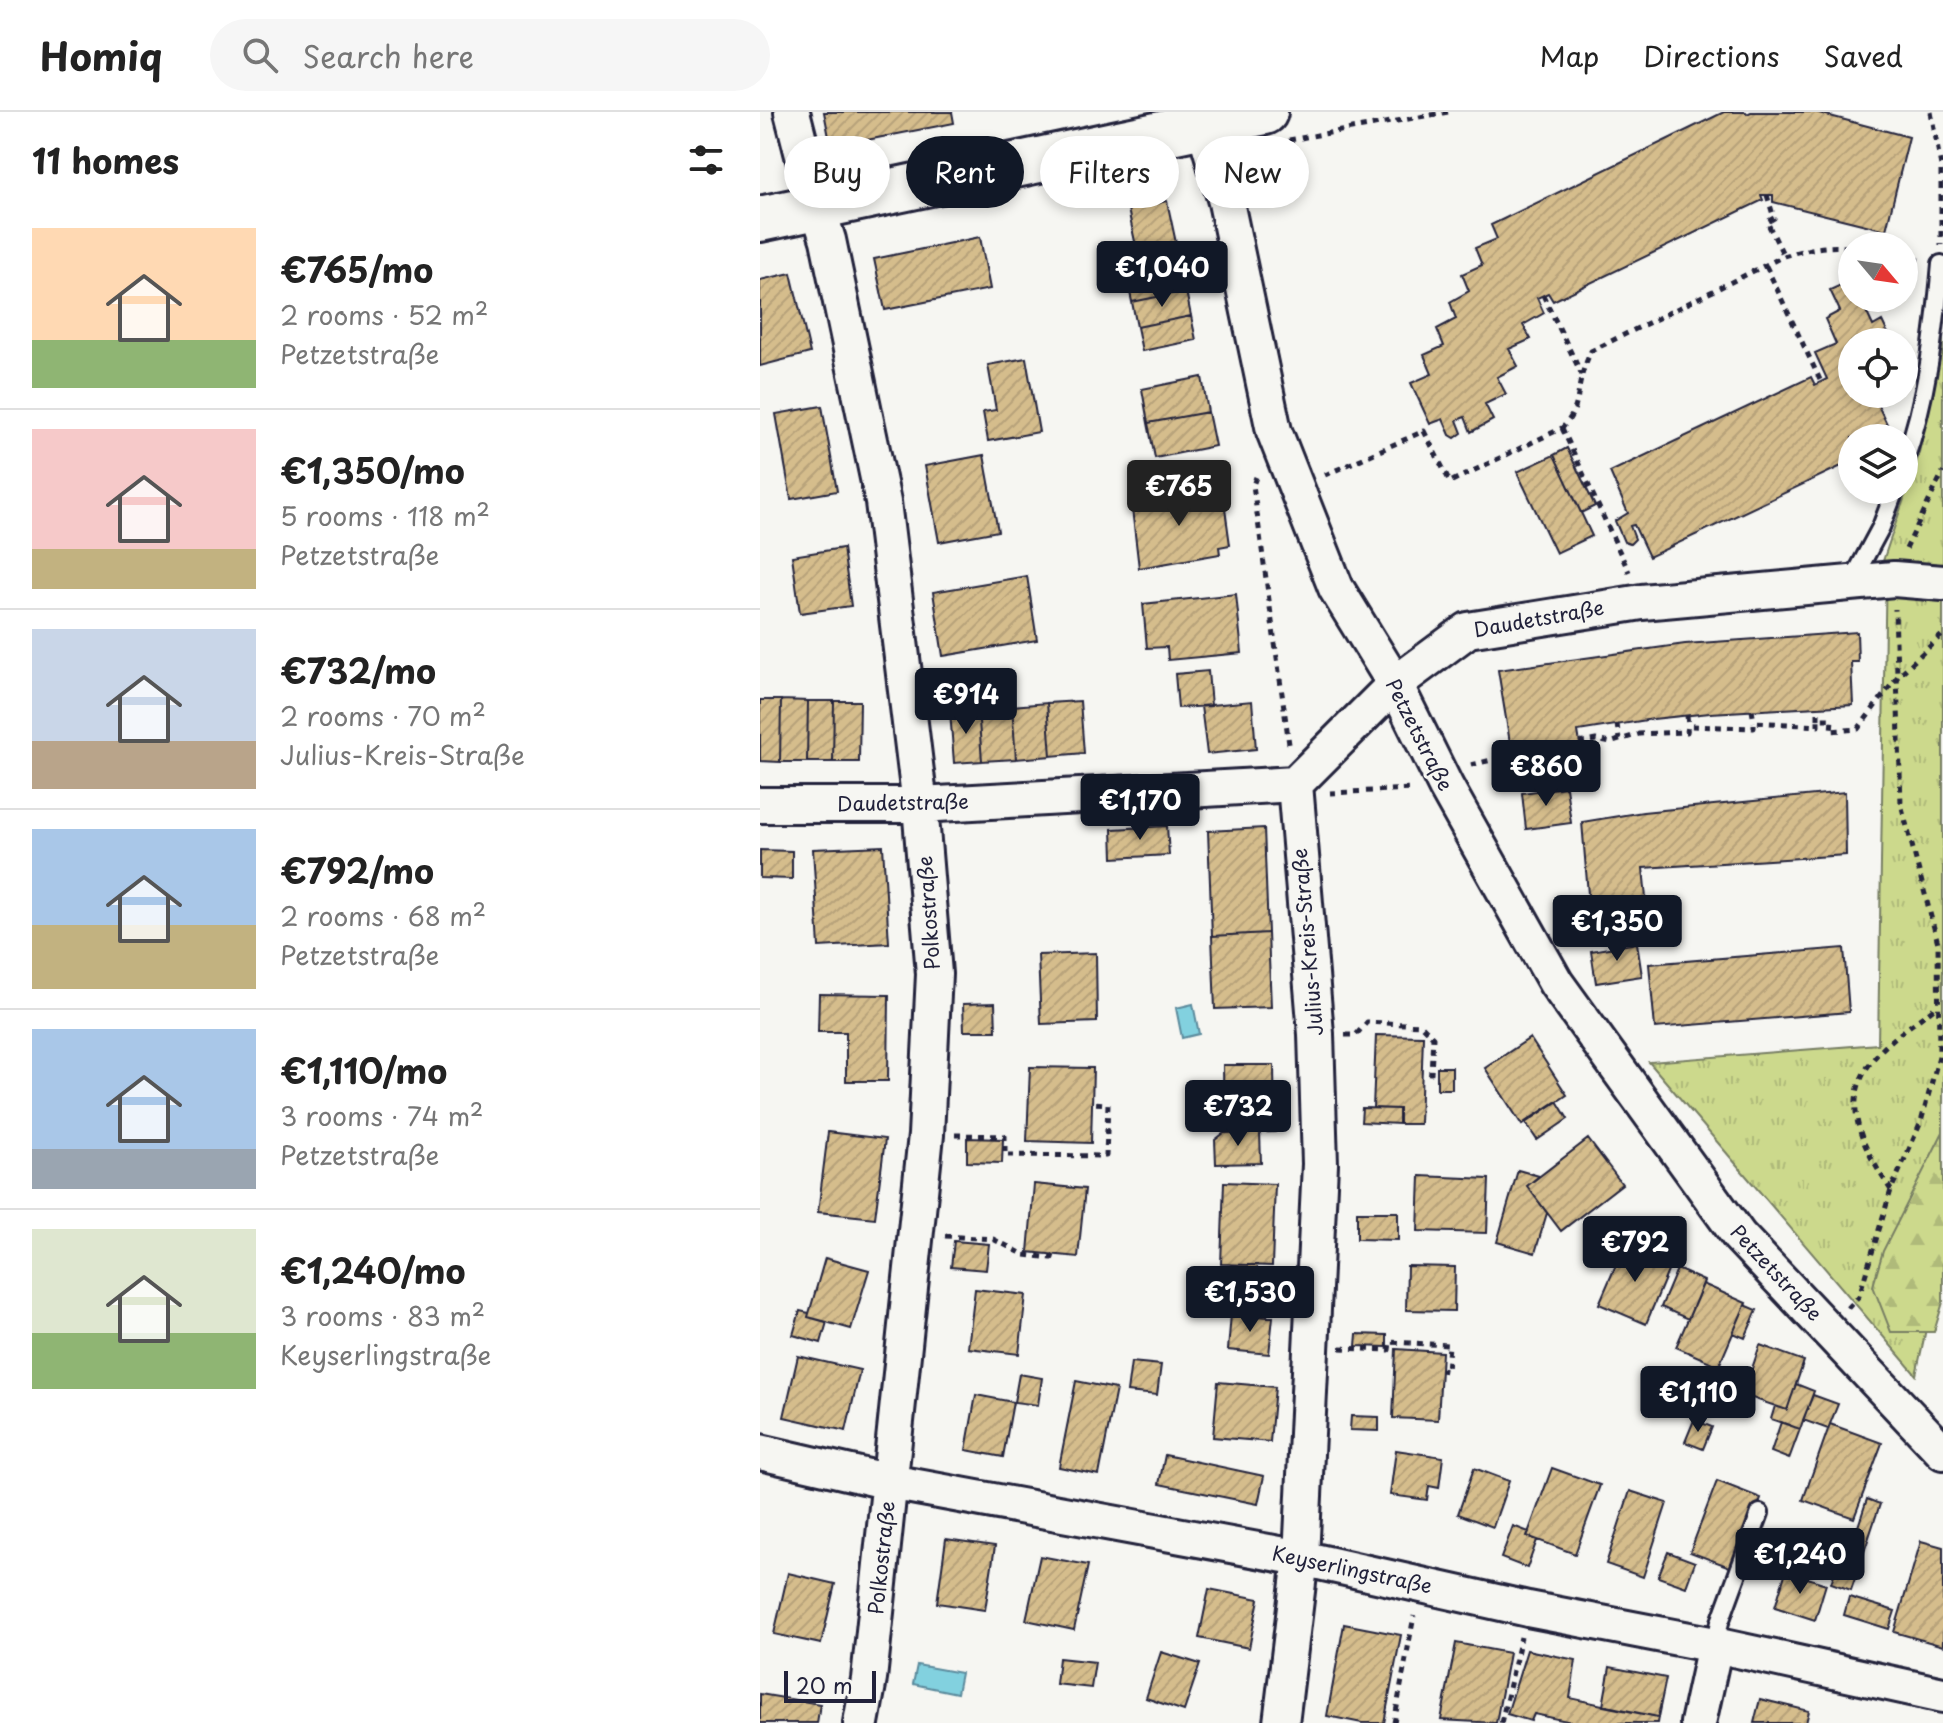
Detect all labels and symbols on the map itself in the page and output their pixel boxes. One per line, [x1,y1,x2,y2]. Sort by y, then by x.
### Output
north arrow [1838,232,1918,312]
pin: €1,040 [1097,241,1227,309]
pin: €765 [1132,460,1226,528]
street label: Daudetstraße [1471,592,1606,644]
pin: €914 [919,668,1013,736]
street label: Petzetstraße [1379,673,1461,796]
pin: €860 [1499,740,1593,808]
pin: €1,170 [1075,774,1205,842]
street label: Daudetstraße [837,786,969,818]
street label: Julius-Kreis-Straße [1284,847,1330,1037]
street label: Polkostraße [909,855,947,971]
pin: €1,350 [1552,895,1682,963]
pin: €732 [1191,1080,1285,1148]
pin: €792 [1588,1216,1682,1284]
street label: Petzetstraße [1724,1217,1830,1327]
pin: €1,530 [1185,1266,1315,1334]
pin: €1,110 [1633,1366,1763,1434]
street label: Polkostraße [860,1499,902,1616]
pin: €1,240 [1735,1528,1865,1596]
street label: Keyserlingstraße [1270,1537,1435,1601]
scale bar [784,1667,876,1703]

